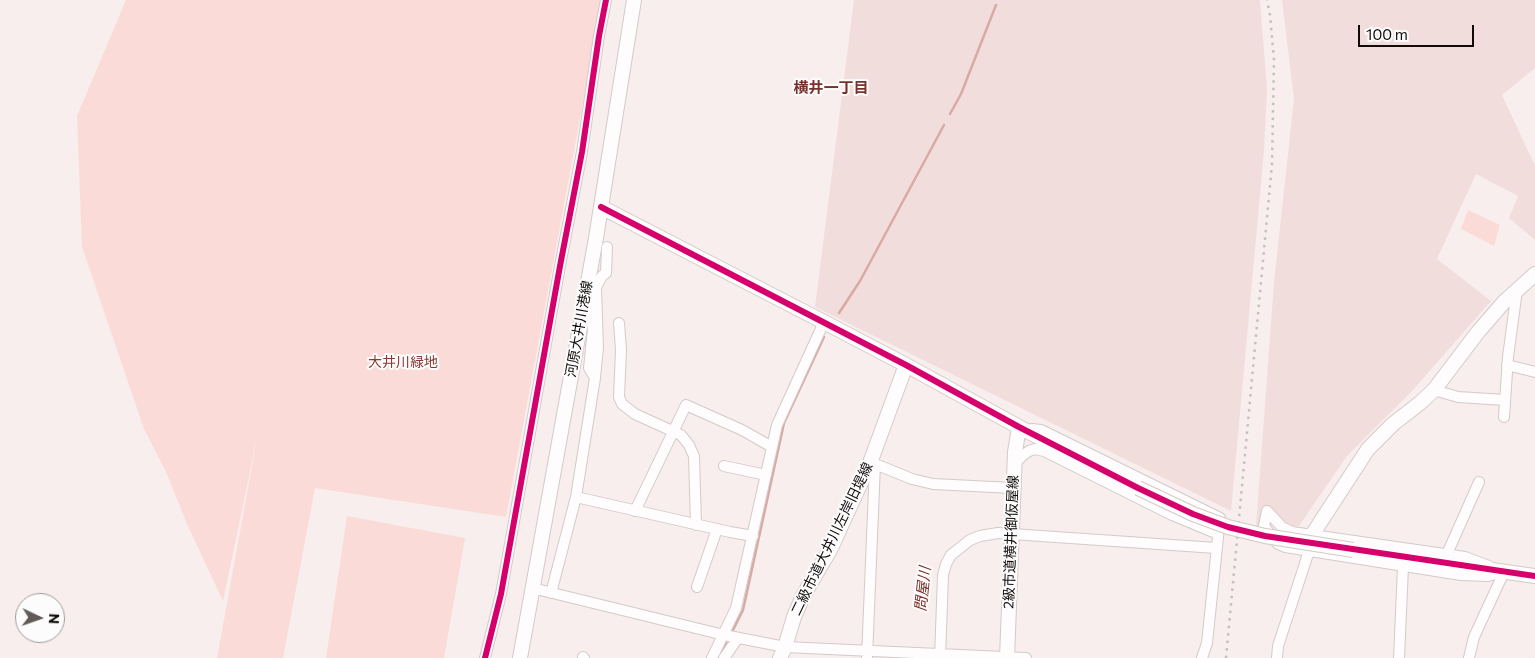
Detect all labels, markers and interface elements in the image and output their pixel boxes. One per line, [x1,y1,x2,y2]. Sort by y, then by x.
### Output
scale bar [1360,15,1476,47]
text: 100 m [1366,25,1408,43]
district label: 横井一丁目 [794,79,868,97]
street label: 河原大井川港線 [562,279,596,379]
park label: 大井川緑地 [368,354,438,370]
street label: 二級市道大井川左岸旧堤線 [788,460,876,618]
street label: 2級市道横井御仮屋線 [1000,475,1022,609]
water label: 問屋川 [912,566,934,612]
north arrow [15,593,65,643]
text: N [46,613,63,624]

